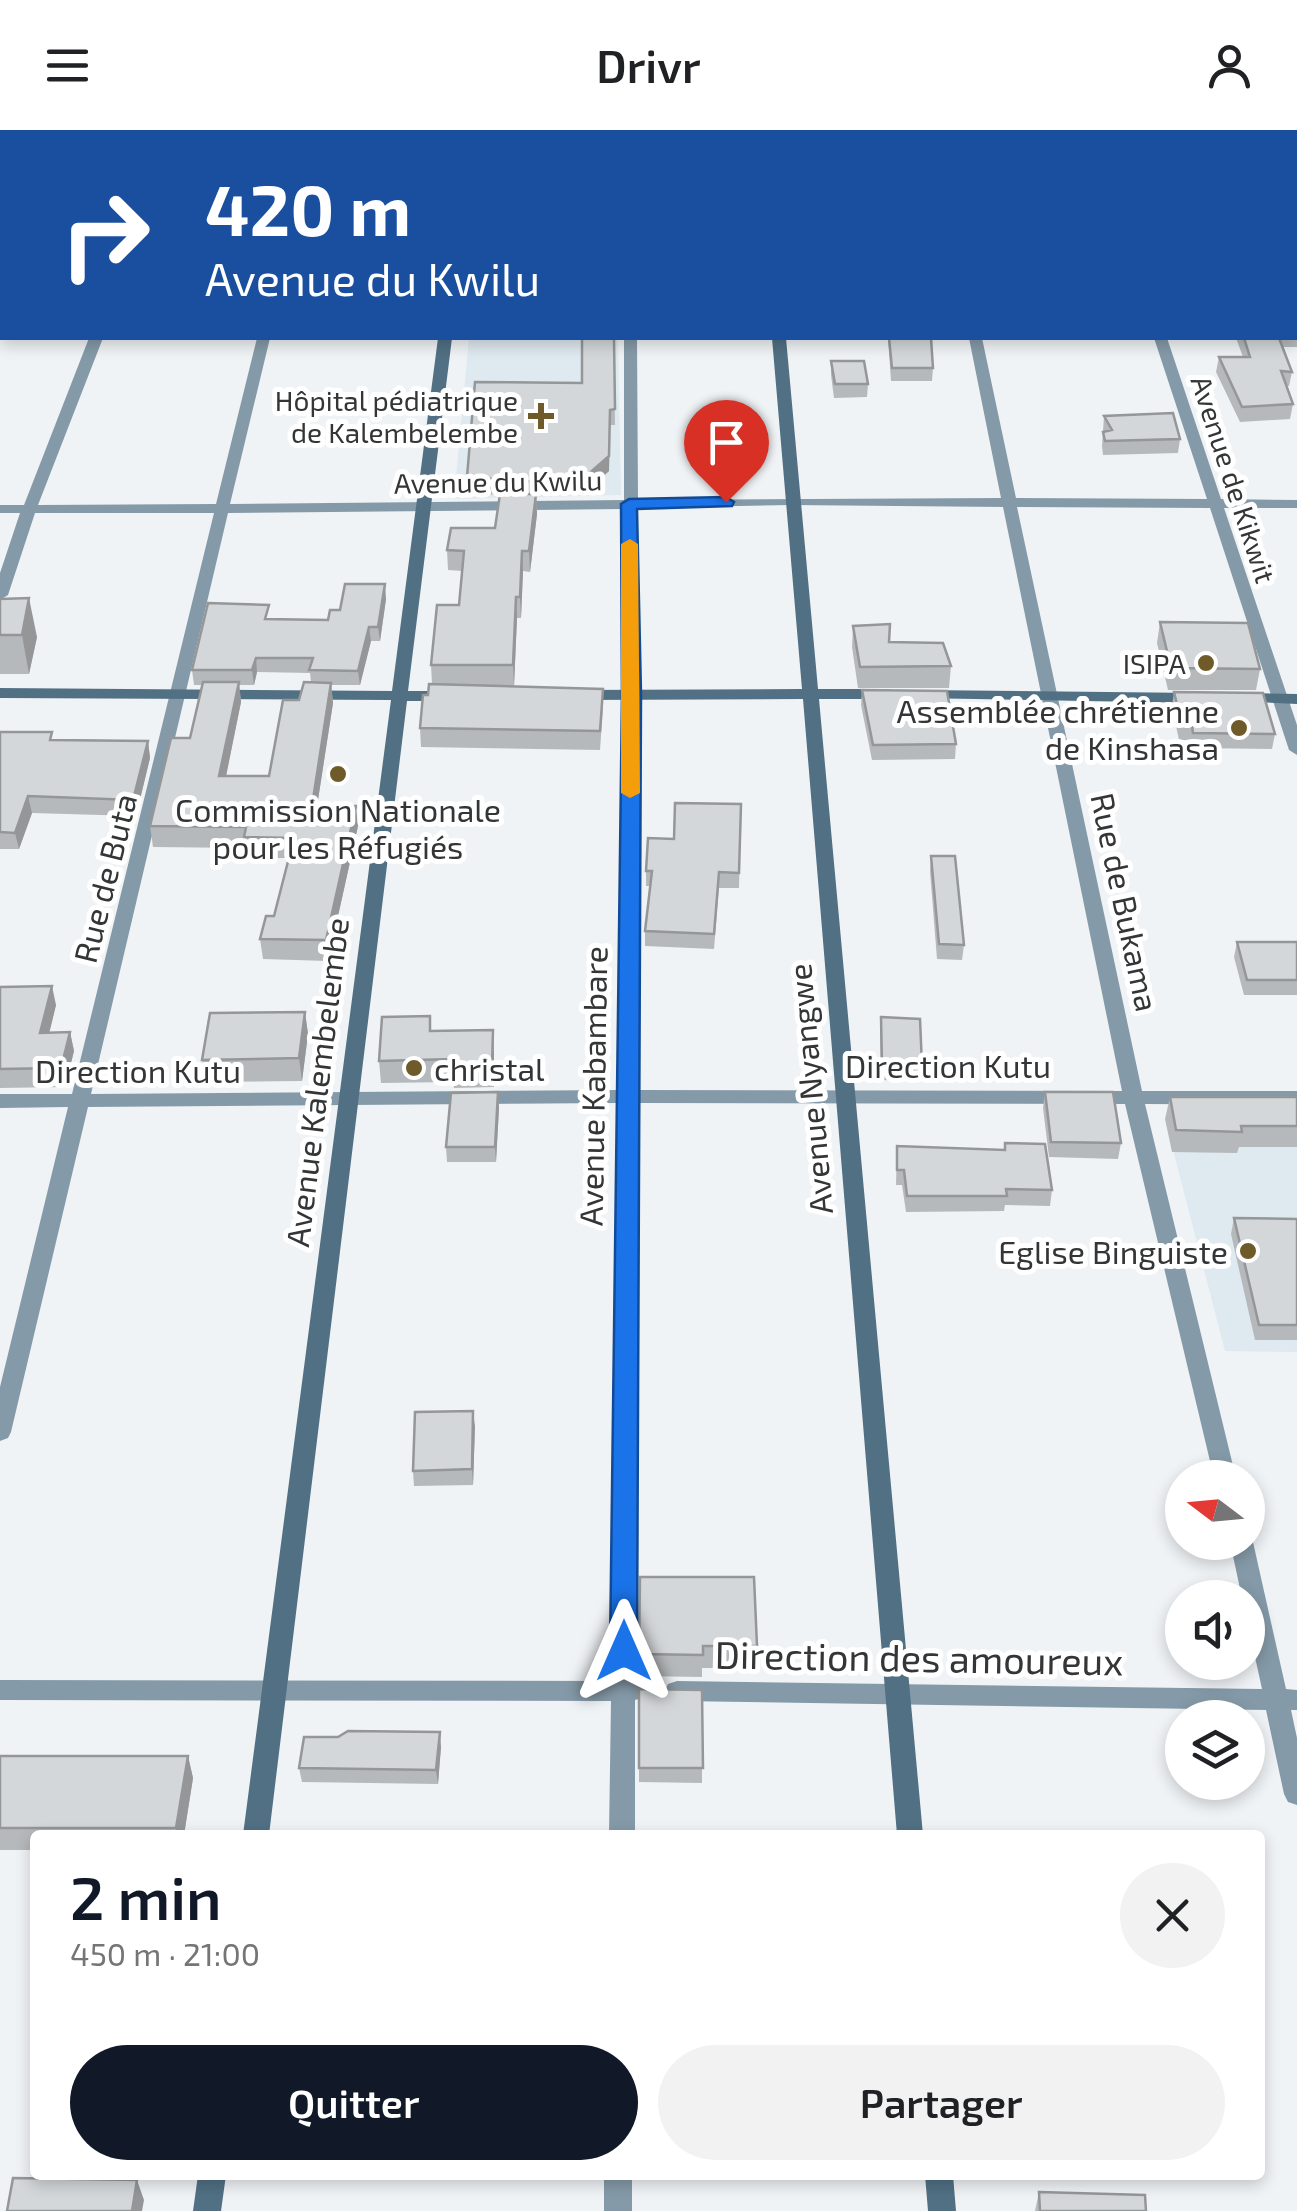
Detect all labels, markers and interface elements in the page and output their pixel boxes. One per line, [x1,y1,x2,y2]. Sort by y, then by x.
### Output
icon: menu [40,38,95,93]
text: Drivr [596,38,701,92]
icon: person [1202,38,1257,93]
text: 420 m [205,166,411,250]
icon: right [40,170,170,300]
text: Avenue du Kwilu [205,251,540,305]
street label: Avenue de Kikwit [1184,371,1284,587]
place label: Hôpital pédiatrique de Kalembelembe [275,383,518,449]
pin [684,400,769,503]
marker: Hôpital pédiatrique de Kalembelembe [528,403,554,429]
icon: arrive [699,415,754,470]
street label: Avenue du Kwilu [393,462,603,500]
place label: ISIPA [1123,646,1187,680]
marker: ISIPA [1195,652,1217,674]
place label: Assemblée chrétienne de Kinshasa [897,691,1219,766]
marker: Assemblée chrétienne de Kinshasa [1228,717,1250,739]
marker: Commission Nationale pour les Réfugiés [327,763,349,785]
street label: Rue de Bukama [1084,789,1168,1015]
street label: Rue de Buta [65,790,143,966]
place label: Commission Nationale pour les Réfugiés [175,790,501,865]
street label: Avenue Kalembelembe [277,915,355,1249]
street label: Avenue Kabambare [571,946,613,1226]
street label: Avenue Nyangwe [779,962,839,1216]
street label: Direction Kutu [845,1046,1051,1084]
place label: christal [434,1049,545,1087]
street label: Direction Kutu [35,1051,241,1089]
marker: christal [403,1057,425,1079]
place label: Eglise Binguiste [998,1232,1228,1270]
marker: Eglise Binguiste [1237,1240,1259,1262]
north arrow [1165,1460,1265,1560]
map controls [1165,1460,1265,1800]
button: sound [1165,1580,1265,1680]
position arrow [572,1599,676,1703]
street label: Direction des amoureux [714,1630,1124,1684]
button: layers [1165,1700,1265,1800]
text: 2 min [70,1860,222,1932]
button: close [1120,1863,1225,1968]
text: 450 m · 21:00 [70,1934,260,1972]
button: Quitter [70,2045,638,2160]
button: Partager [658,2045,1225,2160]

